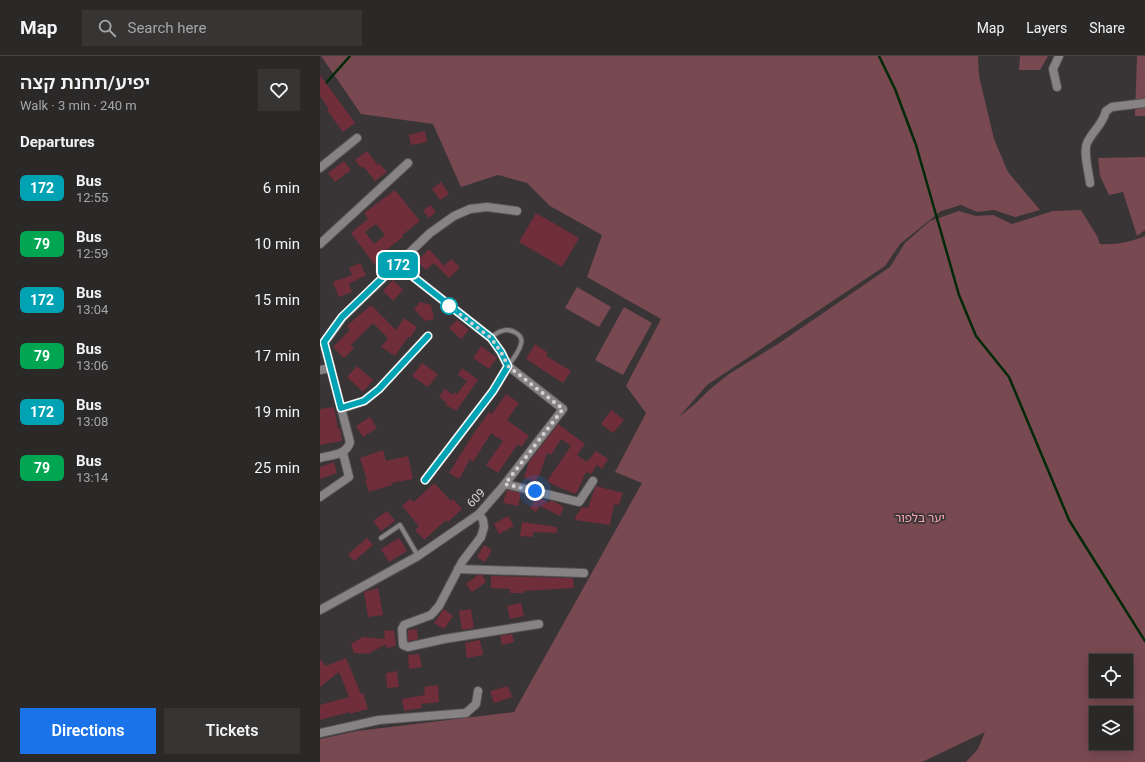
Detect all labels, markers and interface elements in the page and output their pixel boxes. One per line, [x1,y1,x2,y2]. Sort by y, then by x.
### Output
search box [82,10,362,46]
text: Map [20,16,58,39]
icon: search [96,17,118,39]
text: Search here [128,19,206,37]
text: Map [977,20,1004,36]
text: Layers [1026,20,1067,36]
text: Share [1089,20,1125,36]
button: heart [258,69,300,111]
text: יפיע/תחנת קצה [20,71,150,94]
text: Walk · 3 min · 240 m [20,98,137,113]
text: Departures [20,133,95,151]
text: Bus [76,172,102,190]
text: 6 min [263,179,300,197]
text: 172 [30,180,54,196]
text: 12:55 [76,190,108,205]
text: Bus [76,228,102,246]
text: 10 min [254,235,300,253]
text: 79 [34,236,50,252]
text: 12:59 [76,246,108,261]
line badge: 172 [375,252,421,278]
text: 172 [386,257,410,273]
text: Bus [76,284,102,302]
text: 15 min [254,291,300,309]
text: 172 [30,292,54,308]
unlabelled marker [440,297,458,315]
text: 13:04 [76,302,108,317]
text: Bus [76,340,102,358]
text: 17 min [254,347,300,365]
text: 79 [34,348,50,364]
text: 13:06 [76,358,108,373]
text: Bus [76,396,102,414]
text: 19 min [254,403,300,421]
text: 172 [30,404,54,420]
text: 13:08 [76,414,108,429]
text: Bus [76,452,102,470]
text: 25 min [254,459,300,477]
text: 79 [34,460,50,476]
text: 13:14 [76,470,108,485]
your location [525,481,545,501]
street label: 609 [464,486,488,510]
park label: יער בלפור [895,511,945,525]
map controls [1089,654,1133,750]
button: locate [1089,654,1133,698]
button: layers [1089,706,1133,750]
button: Directions [20,708,156,754]
button: Tickets [164,708,300,754]

